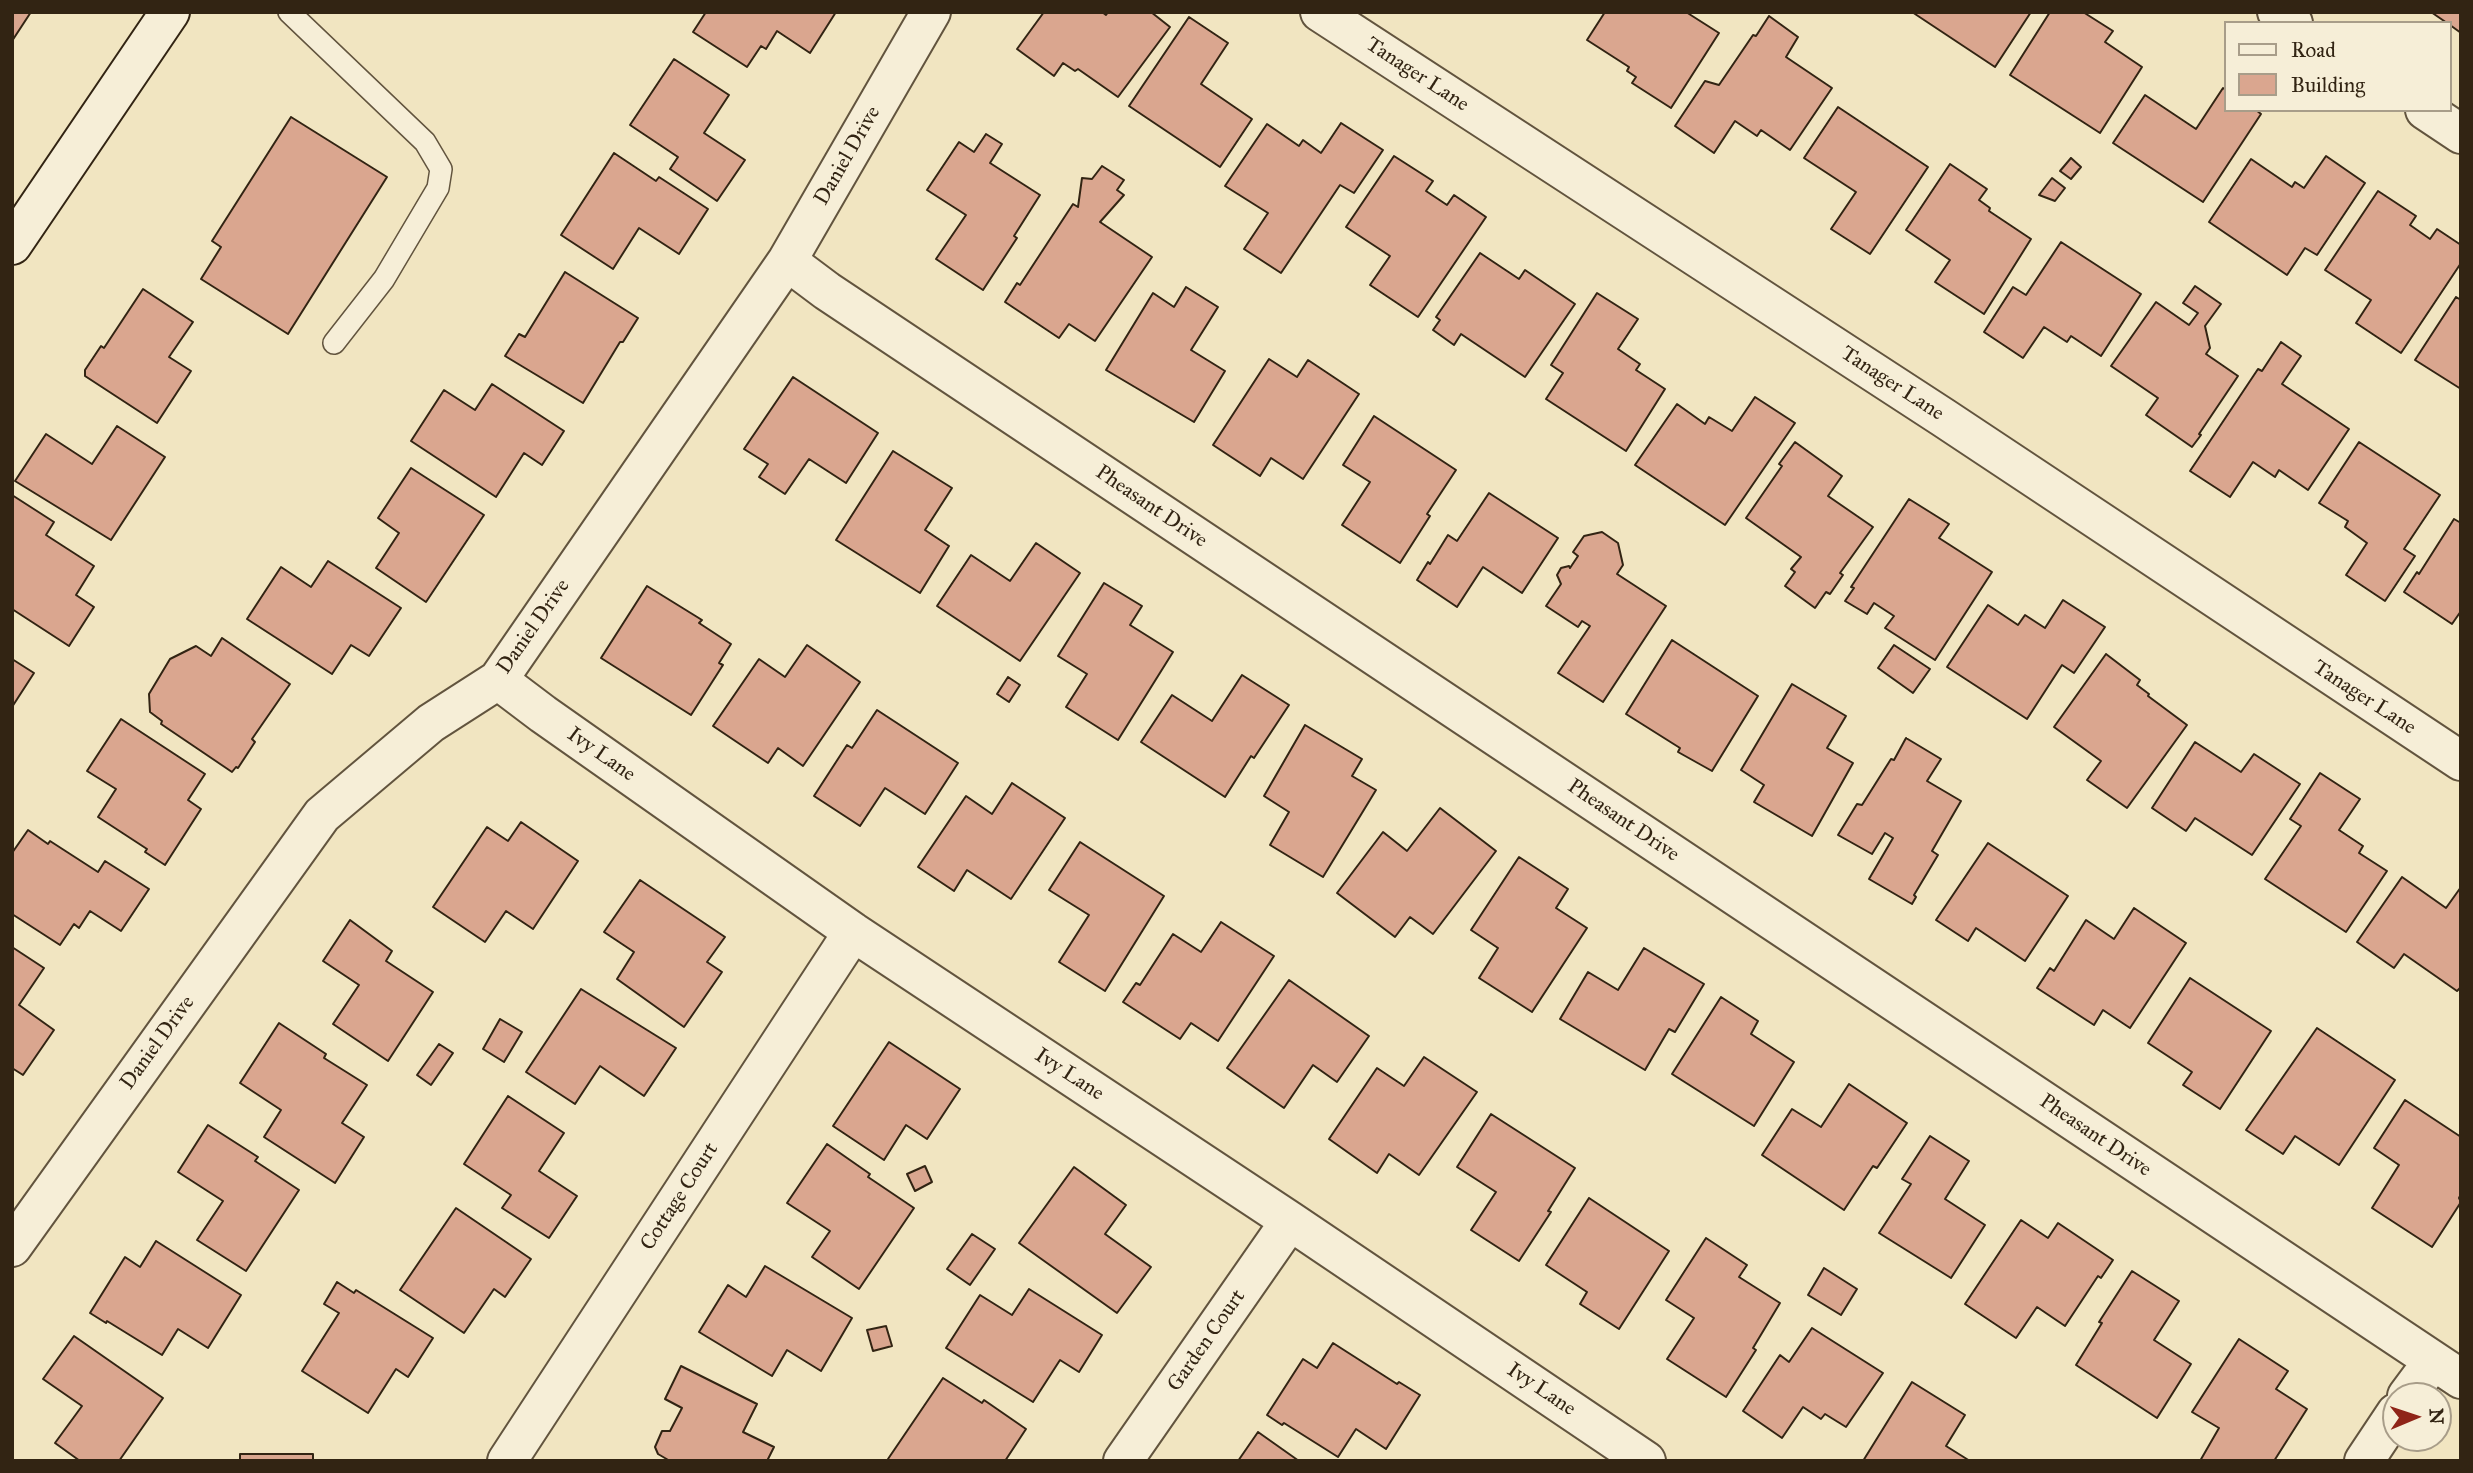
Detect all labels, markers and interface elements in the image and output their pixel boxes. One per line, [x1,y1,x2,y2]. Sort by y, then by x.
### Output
legend [2224,21,2452,112]
street label: Tanager Lane [1361,32,1473,118]
text: Road [2291,37,2336,63]
text: Building [2291,72,2365,98]
street label: Daniel Drive [810,102,886,210]
street label: Tanager Lane [1836,341,1948,427]
street label: Pheasant Drive [1090,460,1212,554]
street label: Daniel Drive [492,575,576,679]
street label: Tanager Lane [2308,655,2420,741]
street label: Ivy Lane [562,722,640,788]
street label: Pheasant Drive [1562,774,1684,868]
street label: Daniel Drive [115,991,201,1095]
street label: Ivy Lane [1030,1043,1108,1107]
street label: Pheasant Drive [2034,1089,2156,1183]
street label: Cottage Court [636,1138,724,1256]
street label: Garden Court [1163,1285,1251,1397]
street label: Ivy Lane [1502,1358,1580,1422]
north arrow [2382,1382,2452,1452]
text: N [2425,1408,2448,1425]

